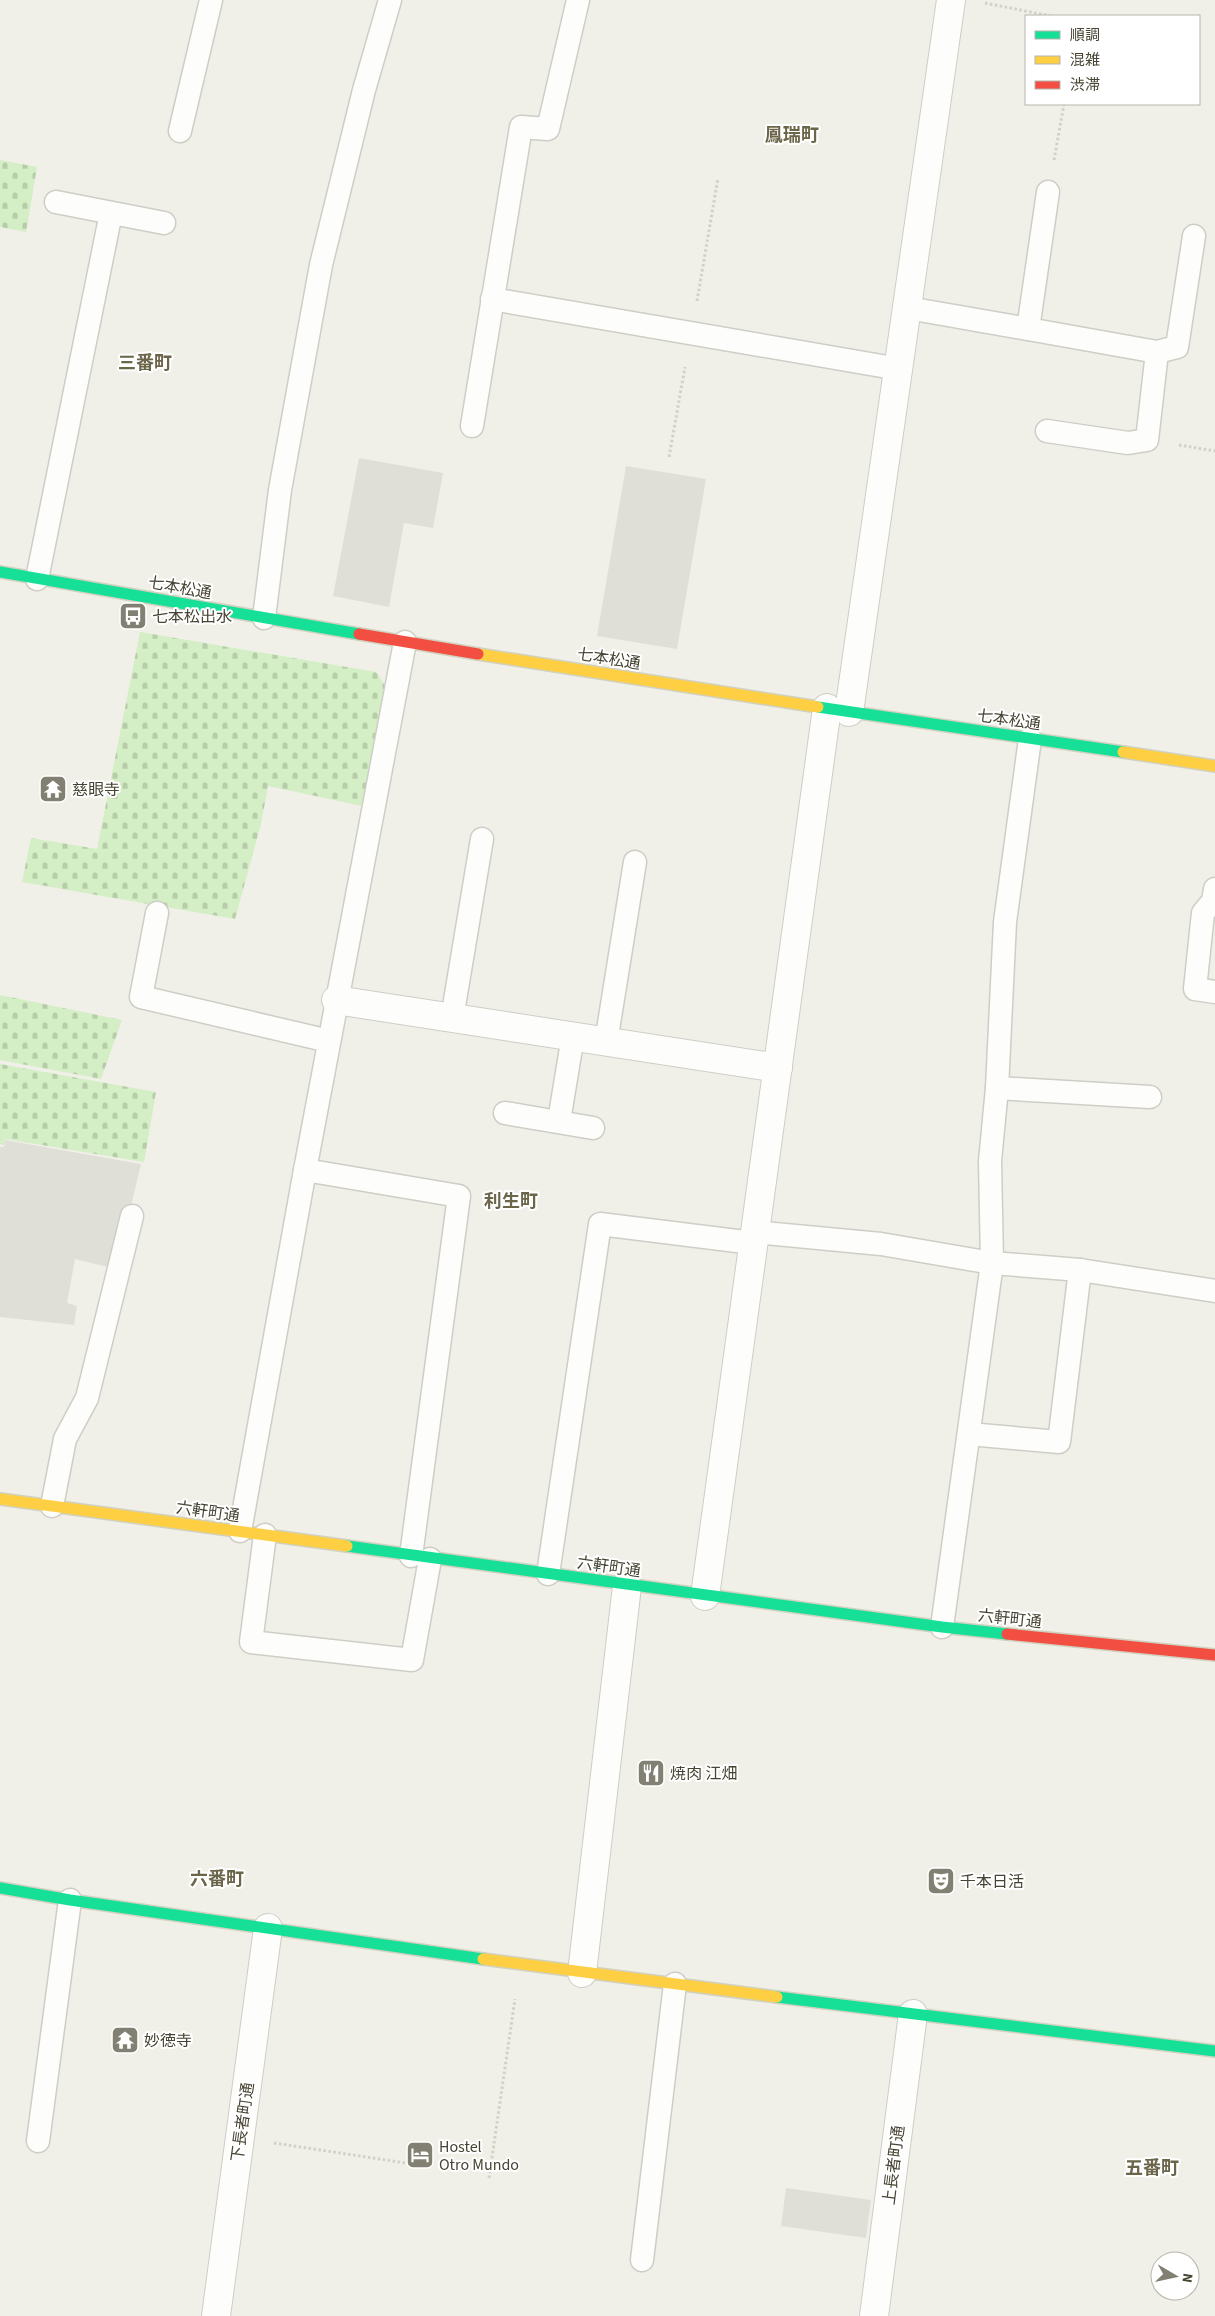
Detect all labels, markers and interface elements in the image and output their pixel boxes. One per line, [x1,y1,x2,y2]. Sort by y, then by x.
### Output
legend [1025,15,1200,105]
text: 順調 [1070,25,1100,46]
text: 混雑 [1070,50,1100,71]
text: 渋滞 [1070,75,1100,96]
district label: 鳳瑞町 [765,123,819,148]
district label: 三番町 [118,351,172,376]
street label: 七本松通 [146,572,213,604]
bus stop icon: 七本松出水 [118,601,148,631]
place label: 七本松出水 [152,606,232,628]
street label: 七本松通 [576,643,642,675]
street label: 七本松通 [976,705,1042,735]
temple icon: 慈眼寺 [38,774,68,804]
place label: 慈眼寺 [72,779,120,801]
district label: 利生町 [484,1189,538,1214]
street label: 六軒町通 [175,1497,241,1527]
street label: 六軒町通 [576,1552,642,1582]
street label: 六軒町通 [977,1605,1043,1633]
restaurant icon: 焼肉 江畑 [636,1758,666,1788]
place label: 焼肉 江畑 [670,1763,737,1785]
theatre icon: 千本日活 [926,1866,956,1896]
district label: 六番町 [190,1867,244,1892]
place label: 千本日活 [960,1871,1024,1893]
temple icon: 妙徳寺 [110,2025,140,2055]
place label: 妙徳寺 [144,2030,192,2052]
street label: 下長者町通 [227,2081,259,2163]
street label: 上長者町通 [878,2124,910,2206]
place label: Hostel Otro Mundo [439,2136,519,2176]
hotel icon: Hostel Otro Mundo [405,2140,435,2170]
district label: 五番町 [1125,2156,1179,2181]
north arrow [1150,2251,1200,2301]
text: N [1176,2272,1197,2284]

